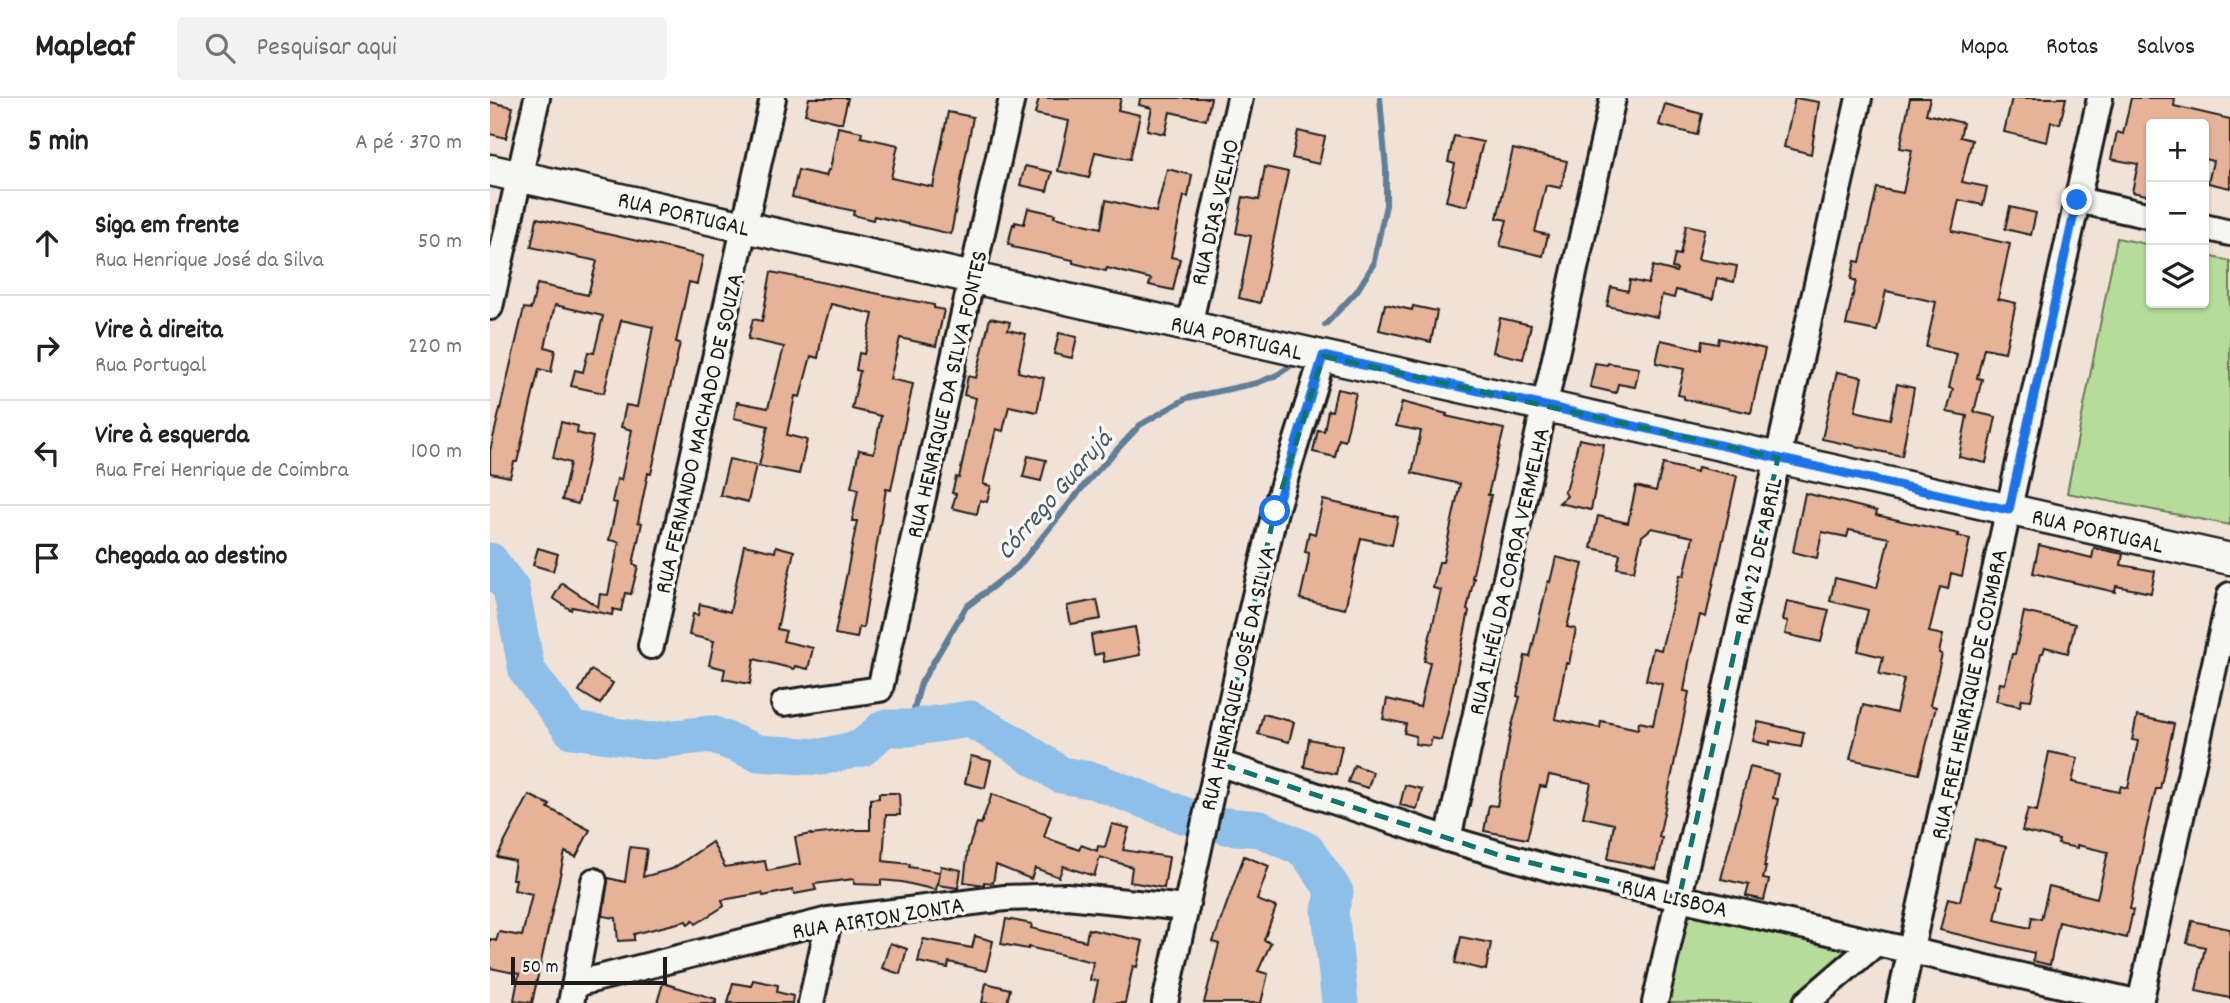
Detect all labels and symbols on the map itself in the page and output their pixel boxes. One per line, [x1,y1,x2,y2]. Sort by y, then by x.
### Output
street label: RUA DIAS VELHO [1184,136,1250,289]
street label: RUA PORTUGAL [614,184,753,248]
route end [2061,184,2092,215]
street label: RUA HENRIQUE DA SILVA FONTES [899,247,999,542]
street label: RUA FERNANDO MACHADO DE SOUZA [647,270,754,597]
street label: RUA PORTUGAL [1167,308,1306,372]
water label: Córrego Guarujá [989,422,1124,569]
street label: RUA ILHÉU DA COROA VERMELHA [1461,424,1561,719]
street label: RUA 22 DE ABRIL [1726,474,1793,629]
route start [1259,495,1290,526]
street label: RUA PORTUGAL [2028,501,2167,565]
street label: RUA HENRIQUE JOSÉ DA SILVA [1193,543,1287,814]
street label: RUA FREI HENRIQUE DE COIMBRA [1924,546,2018,843]
street label: RUA LISBOA [1618,871,1731,929]
street label: RUA AIRTON ZONTA [790,890,967,950]
scale bar [511,954,667,986]

